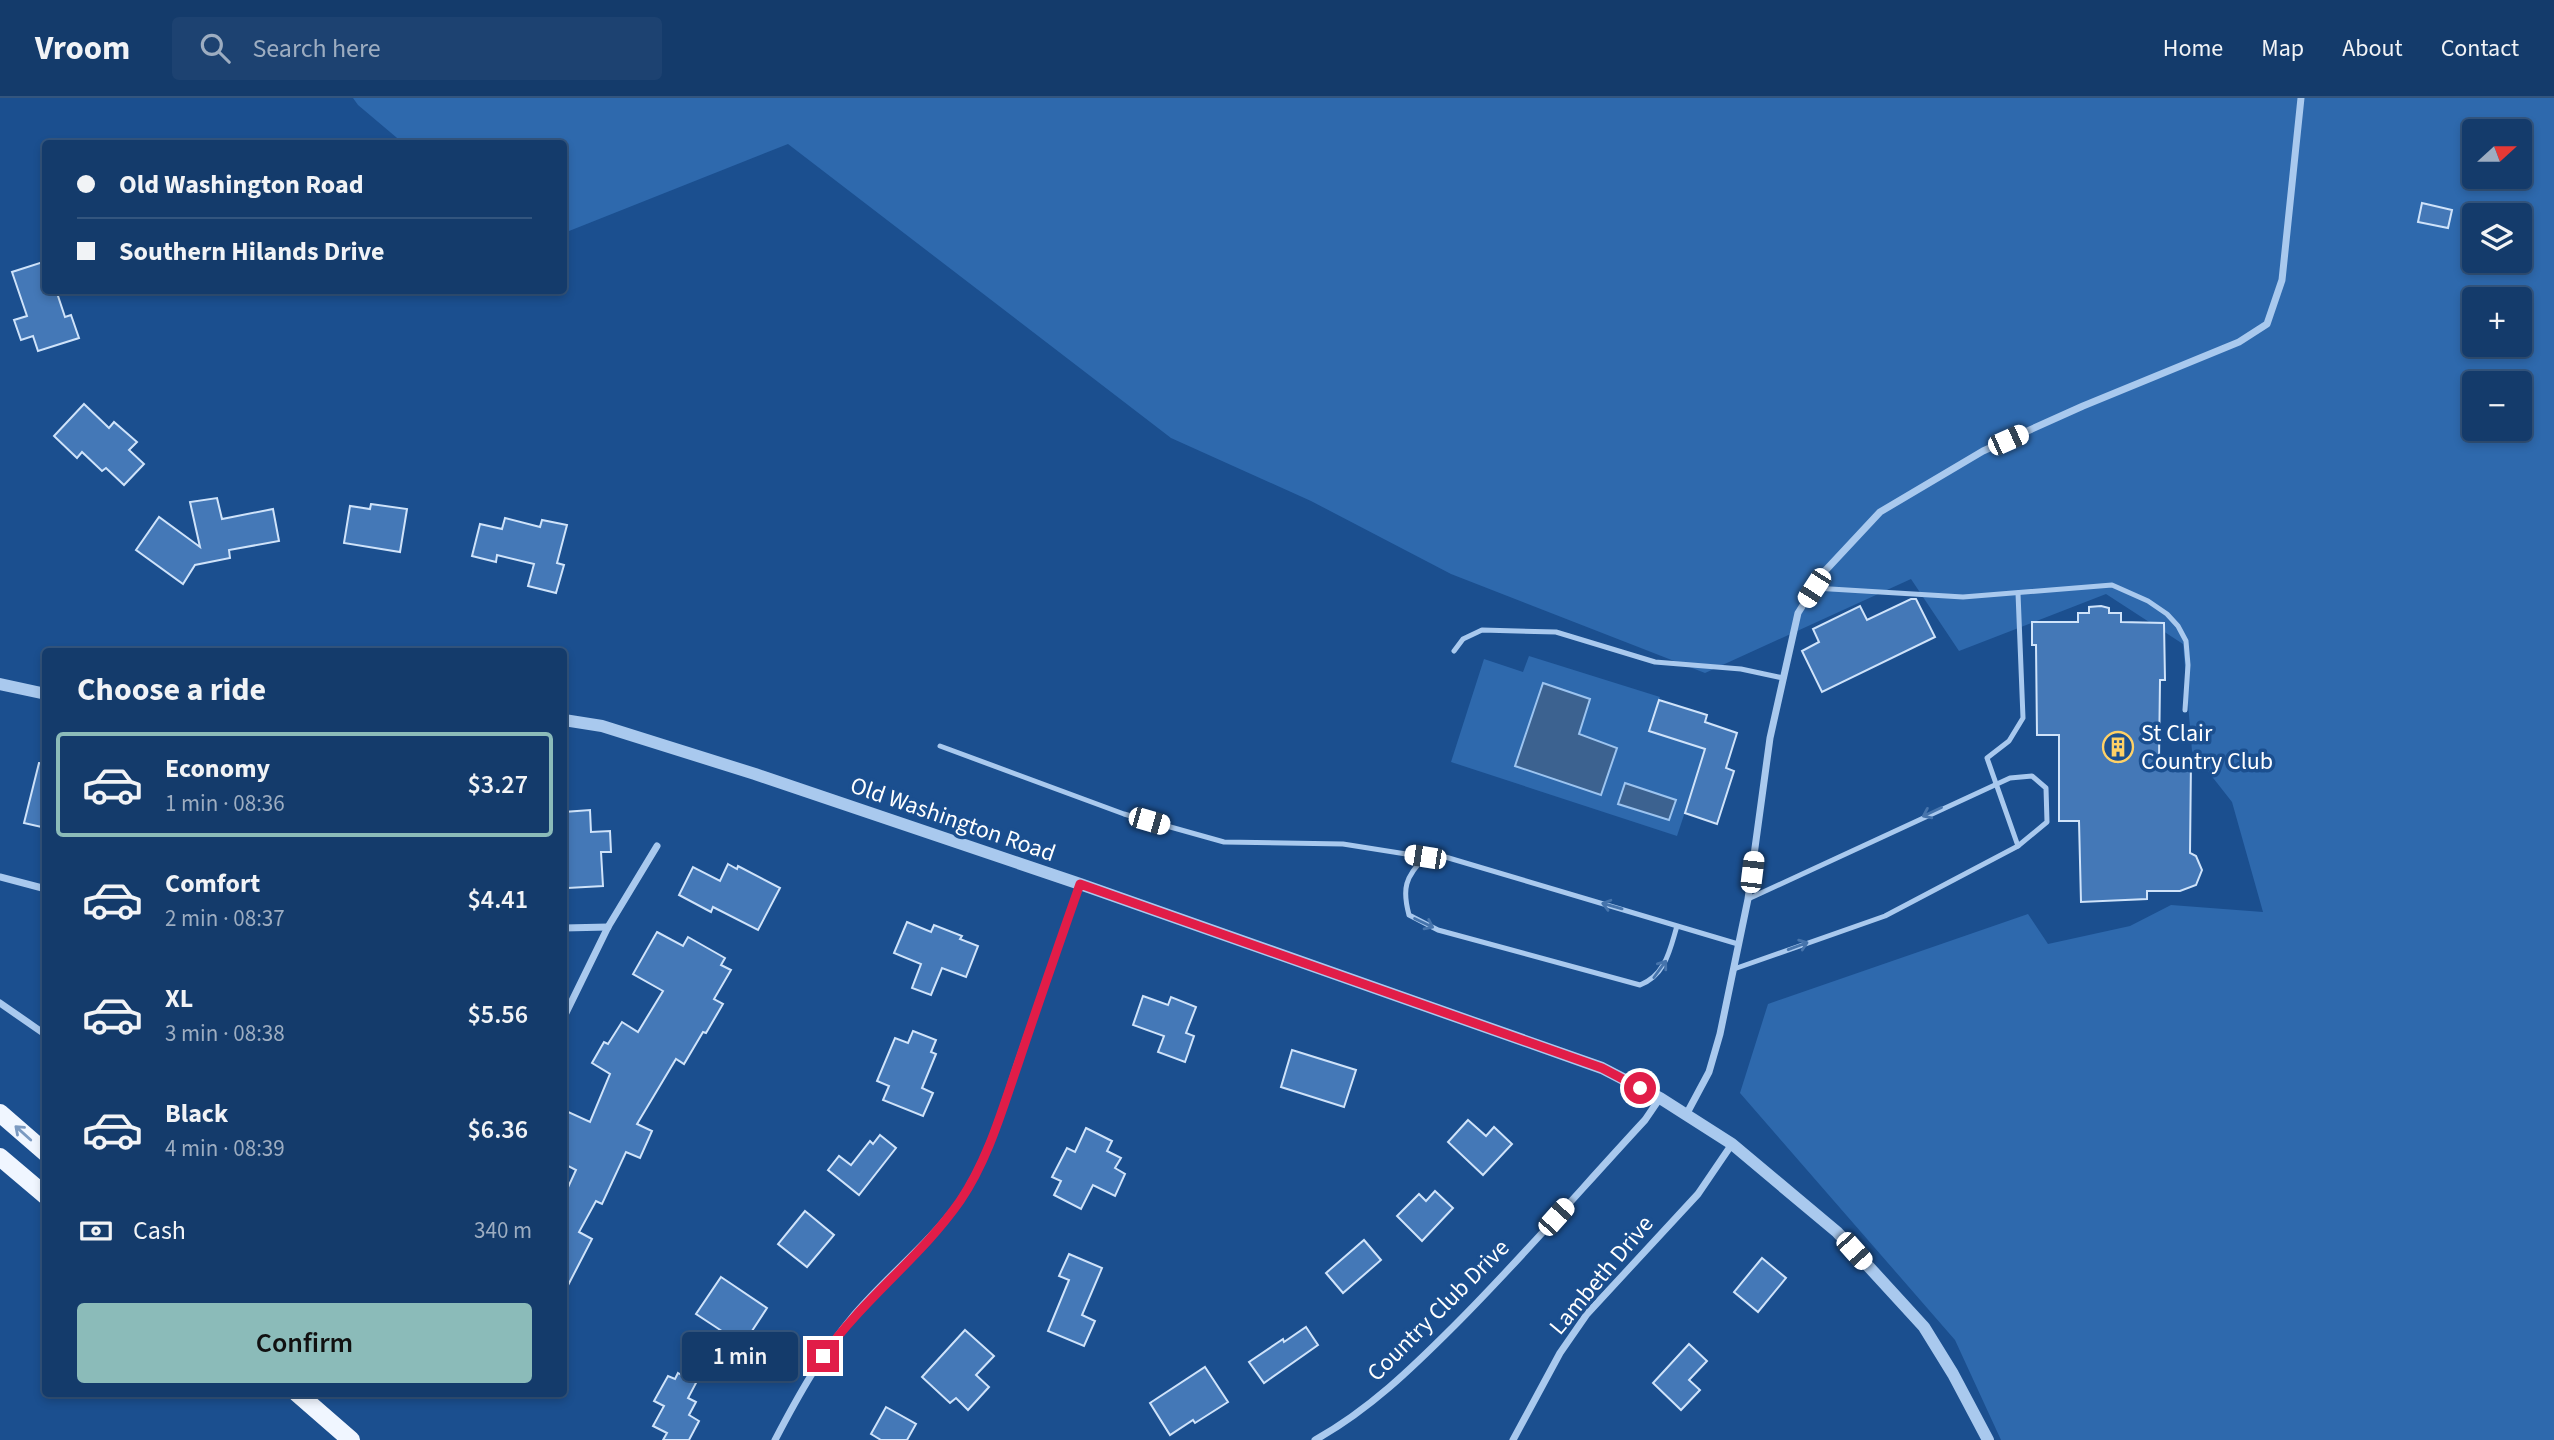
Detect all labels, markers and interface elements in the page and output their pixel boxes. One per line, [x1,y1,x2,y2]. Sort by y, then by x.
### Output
search box [172,17,662,80]
text: Vroom [35,25,130,72]
icon: search [196,29,234,67]
text: Search here [252,30,381,67]
text: Home [2163,31,2223,66]
text: Map [2261,31,2304,66]
text: About [2342,31,2403,66]
text: Contact [2441,31,2519,66]
north arrow [2462,119,2532,189]
map controls [2462,119,2532,441]
text: Old Washington Road [119,166,364,203]
button: layers [2462,203,2532,273]
text: Southern Hilands Drive [119,233,385,270]
button: + [2462,287,2532,357]
button: − [2462,371,2532,441]
car [1985,422,2032,458]
car [1794,565,1835,611]
text: Choose a ride [77,667,266,713]
place label: St Clair Country Club [2141,716,2273,779]
building icon: St Clair Country Club [2101,730,2135,764]
text: Economy [165,750,270,787]
icon: car [81,753,144,816]
text: $3.27 [467,766,528,803]
street label: Old Washington Road [845,768,1060,871]
text: 1 min · 08:36 [165,787,285,820]
car [1126,805,1173,837]
one-way arrow [1922,806,1943,819]
car [1403,843,1448,871]
car [1740,850,1765,894]
text: Comfort [165,865,260,902]
icon: car [81,868,144,931]
text: $4.41 [467,881,528,918]
one-way arrow [1601,899,1623,912]
text: 2 min · 08:37 [165,902,285,935]
one-way arrow [1413,916,1434,930]
one-way arrow [1787,939,1809,951]
one-way arrow [1653,960,1667,979]
text: XL [165,980,193,1017]
icon: car [81,983,144,1046]
text: $5.56 [467,996,528,1033]
text: 3 min · 08:38 [165,1017,285,1050]
route start [1624,1072,1656,1104]
text: Black [165,1095,228,1132]
icon: car [81,1098,144,1161]
text: $6.36 [467,1111,528,1148]
one-way arrow [14,1125,32,1141]
text: 4 min · 08:39 [165,1132,285,1165]
car [1535,1194,1578,1240]
street label: Lambeth Drive [1541,1208,1662,1343]
icon: cash [77,1212,115,1250]
text: Cash [133,1212,186,1249]
text: 340 m [474,1214,532,1247]
car [1833,1228,1876,1274]
street label: Country Club Drive [1359,1231,1518,1390]
button: Confirm [77,1303,532,1383]
callout: 1 min [683,1332,798,1380]
text: 1 min [713,1340,767,1373]
route end [807,1340,839,1372]

